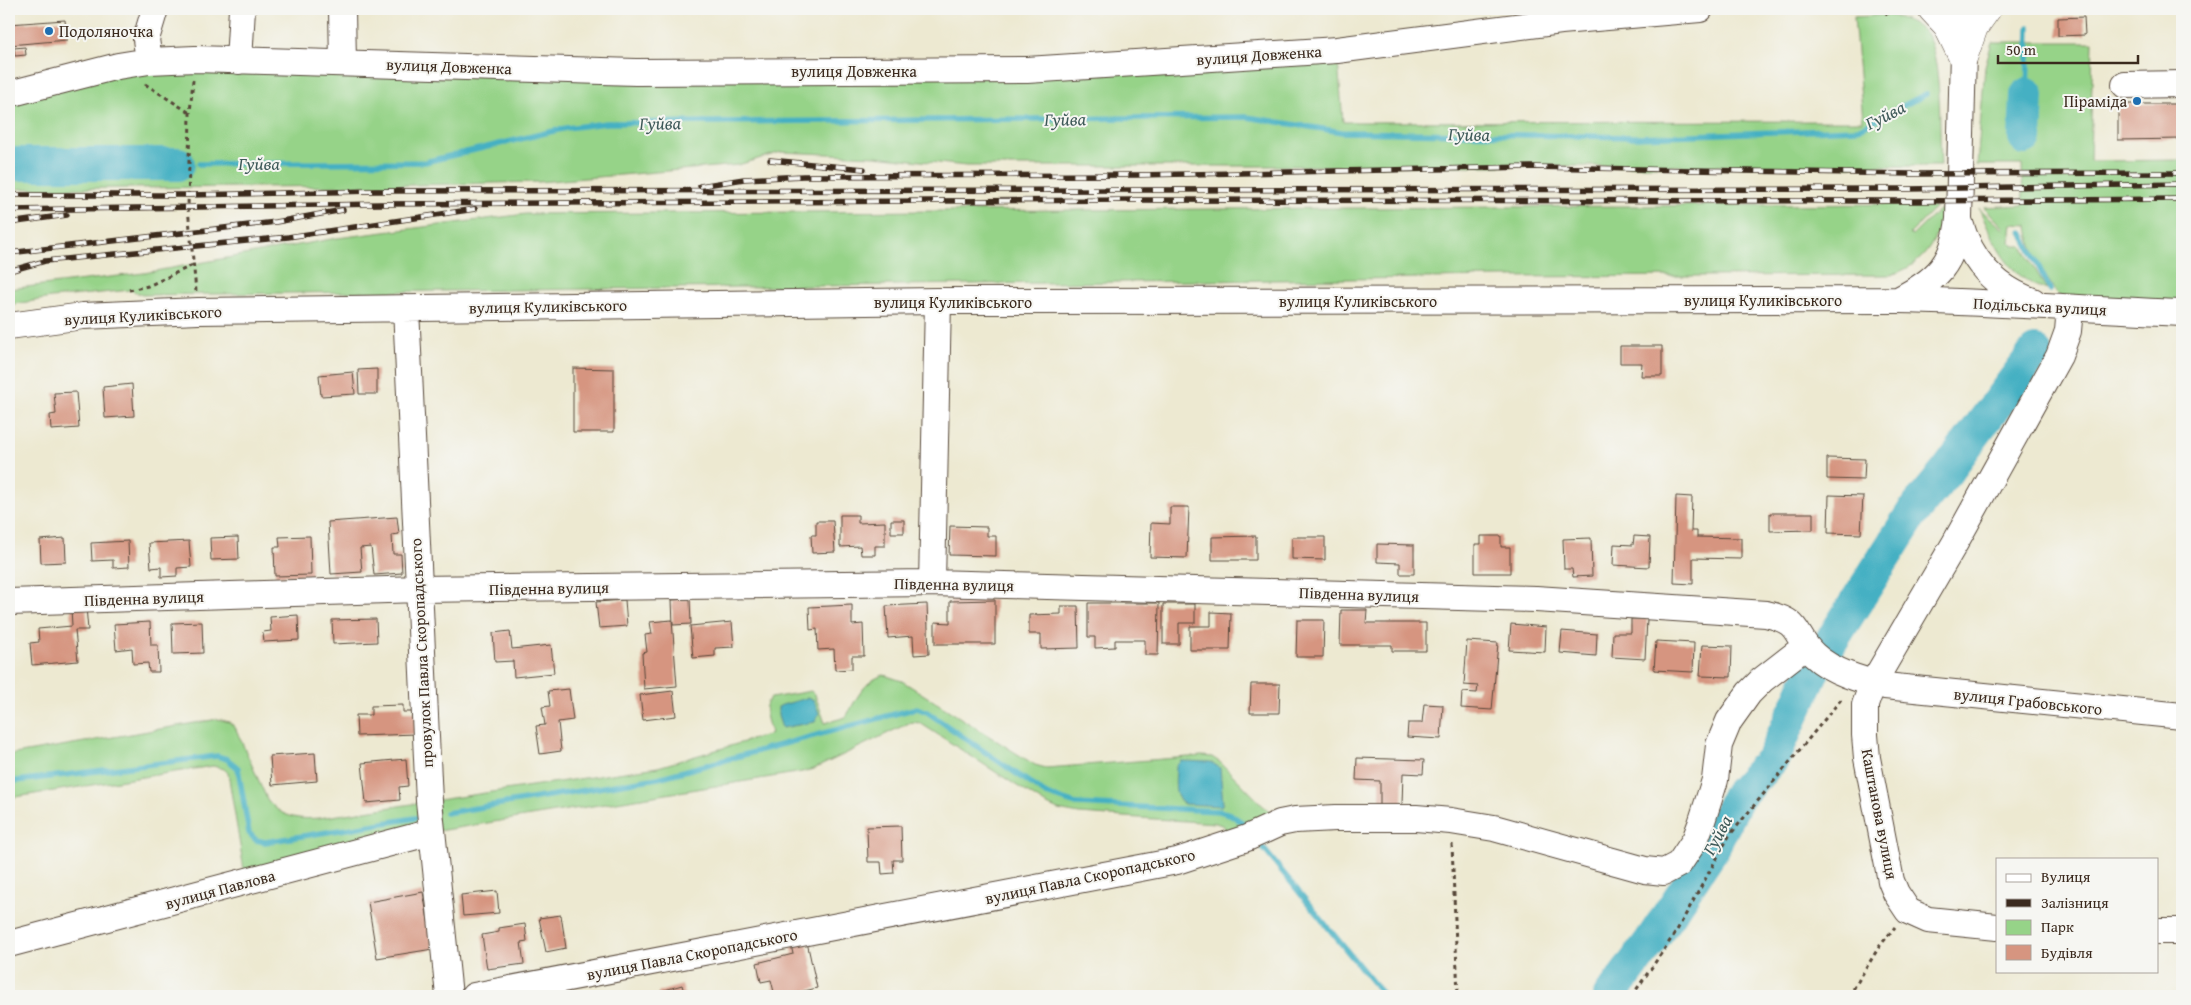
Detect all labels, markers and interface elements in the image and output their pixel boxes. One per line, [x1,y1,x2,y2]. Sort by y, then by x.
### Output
place label: Подоляночка [59,19,154,43]
marker: Подоляночка [43,25,55,37]
scale bar [1998,32,2138,64]
street label: вулиця Довженка [1195,39,1323,71]
text: 50 m [2006,39,2037,60]
street label: вулиця Довженка [386,52,513,80]
street label: вулиця Довженка [791,59,917,83]
place label: Піраміда [2064,89,2127,113]
water label: Гуйва [1859,93,1910,137]
marker: Піраміда [2131,95,2143,107]
water label: Гуйва [1043,105,1087,133]
water label: Гуйва [638,109,682,137]
water label: Гуйва [1447,120,1491,148]
water label: Гуйва [237,150,281,177]
street label: вулиця Куликівського [1684,288,1842,312]
street label: вулиця Куликівського [1279,289,1437,313]
street label: вулиця Куликівського [874,290,1032,314]
street label: Подільська вулиця [1973,291,2107,321]
street label: вулиця Куликівського [469,293,627,319]
street label: вулиця Куликівського [63,299,223,331]
street label: провулок Павла Скоропадського [403,538,439,768]
street label: Південна вулиця [894,571,1014,597]
street label: Південна вулиця [489,575,609,601]
street label: Південна вулиця [1299,580,1419,608]
street label: Південна вулиця [84,584,204,612]
street label: вулиця Грабовського [1953,681,2103,721]
street label: Каштанова вулиця [1856,747,1904,881]
water label: Гуйва [1695,810,1739,861]
street label: вулиця Павла Скоропадського [983,842,1197,910]
legend [1996,858,2158,972]
street label: вулиця Павлова [162,863,278,915]
text: Вулиця [2041,866,2091,887]
text: Залізниця [2041,892,2109,913]
text: Парк [2041,916,2074,937]
street label: вулиця Павла Скоропадського [585,922,799,986]
text: Будівля [2041,942,2093,963]

